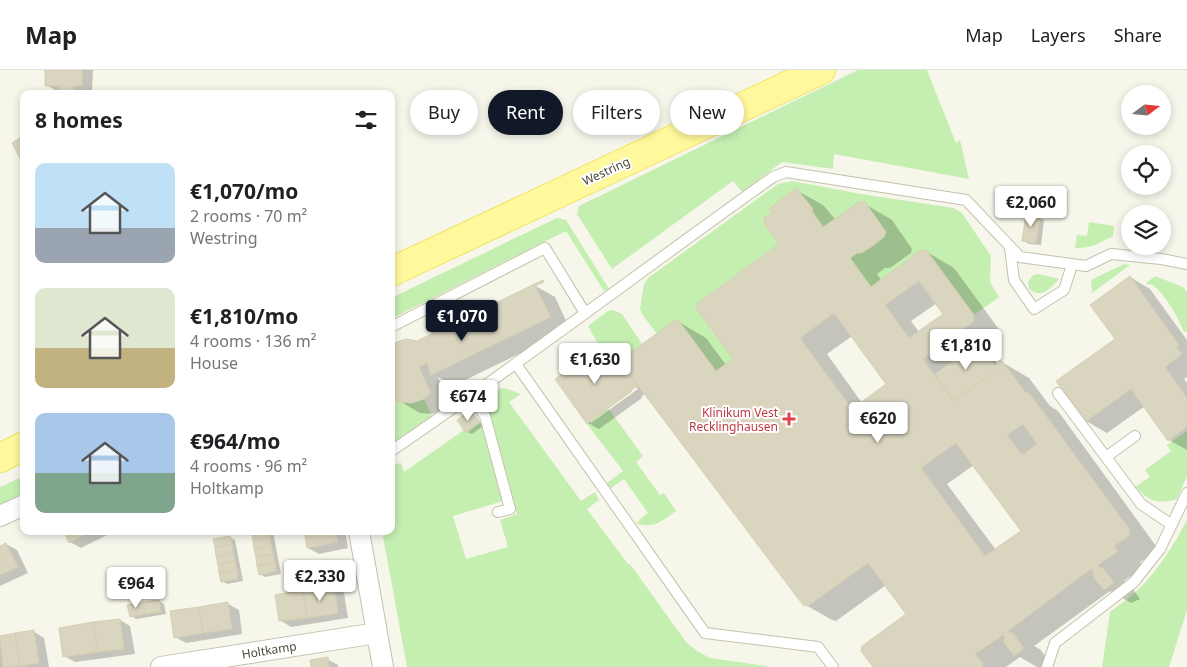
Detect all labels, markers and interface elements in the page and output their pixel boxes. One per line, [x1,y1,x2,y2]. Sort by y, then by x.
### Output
text: Map [25,18,77,51]
text: Map [965,23,1003,47]
text: Layers [1031,23,1086,47]
text: Share [1114,23,1162,47]
north arrow [1121,85,1171,135]
map controls [1121,85,1171,255]
chip: Buy [410,90,478,135]
chip: Rent [488,90,563,135]
chip: Filters [573,90,660,135]
chip: New [670,90,744,135]
text: 8 homes [35,106,123,134]
icon: filters [352,106,380,134]
button: locate [1121,145,1171,195]
street label: Westring [579,153,633,189]
text: €1,070/mo [190,177,298,205]
icon: home [75,183,135,243]
pin: €2,060 [990,186,1072,228]
text: €2,060 [1006,191,1056,213]
text: 2 rooms · 70 m² [190,205,307,227]
button: layers [1121,205,1171,255]
text: Westring [190,227,258,249]
pin: €1,070 [421,300,503,342]
text: €1,810/mo [190,302,298,330]
text: €1,070 [437,305,487,327]
icon: home [75,308,135,368]
pin: €1,810 [925,328,1007,371]
text: 4 rooms · 136 m² [190,330,316,352]
text: €1,810 [941,334,991,356]
pin: €1,630 [554,342,636,385]
text: €1,630 [570,348,620,370]
text: House [190,352,238,374]
pin: €674 [438,380,498,422]
text: €674 [450,385,486,407]
pin: €620 [848,402,908,444]
place label: Klinikum Vest Recklinghausen [689,404,779,435]
text: €620 [860,407,896,429]
marker: Klinikum Vest Recklinghausen [782,412,796,426]
text: €964/mo [190,427,280,455]
icon: home [75,433,135,493]
text: 4 rooms · 96 m² [190,455,307,477]
text: Holtkamp [190,477,264,499]
pin: €2,330 [279,560,361,602]
text: €2,330 [295,565,345,587]
pin: €964 [106,566,166,609]
text: €964 [118,572,154,594]
street label: Holtkamp [240,637,298,663]

